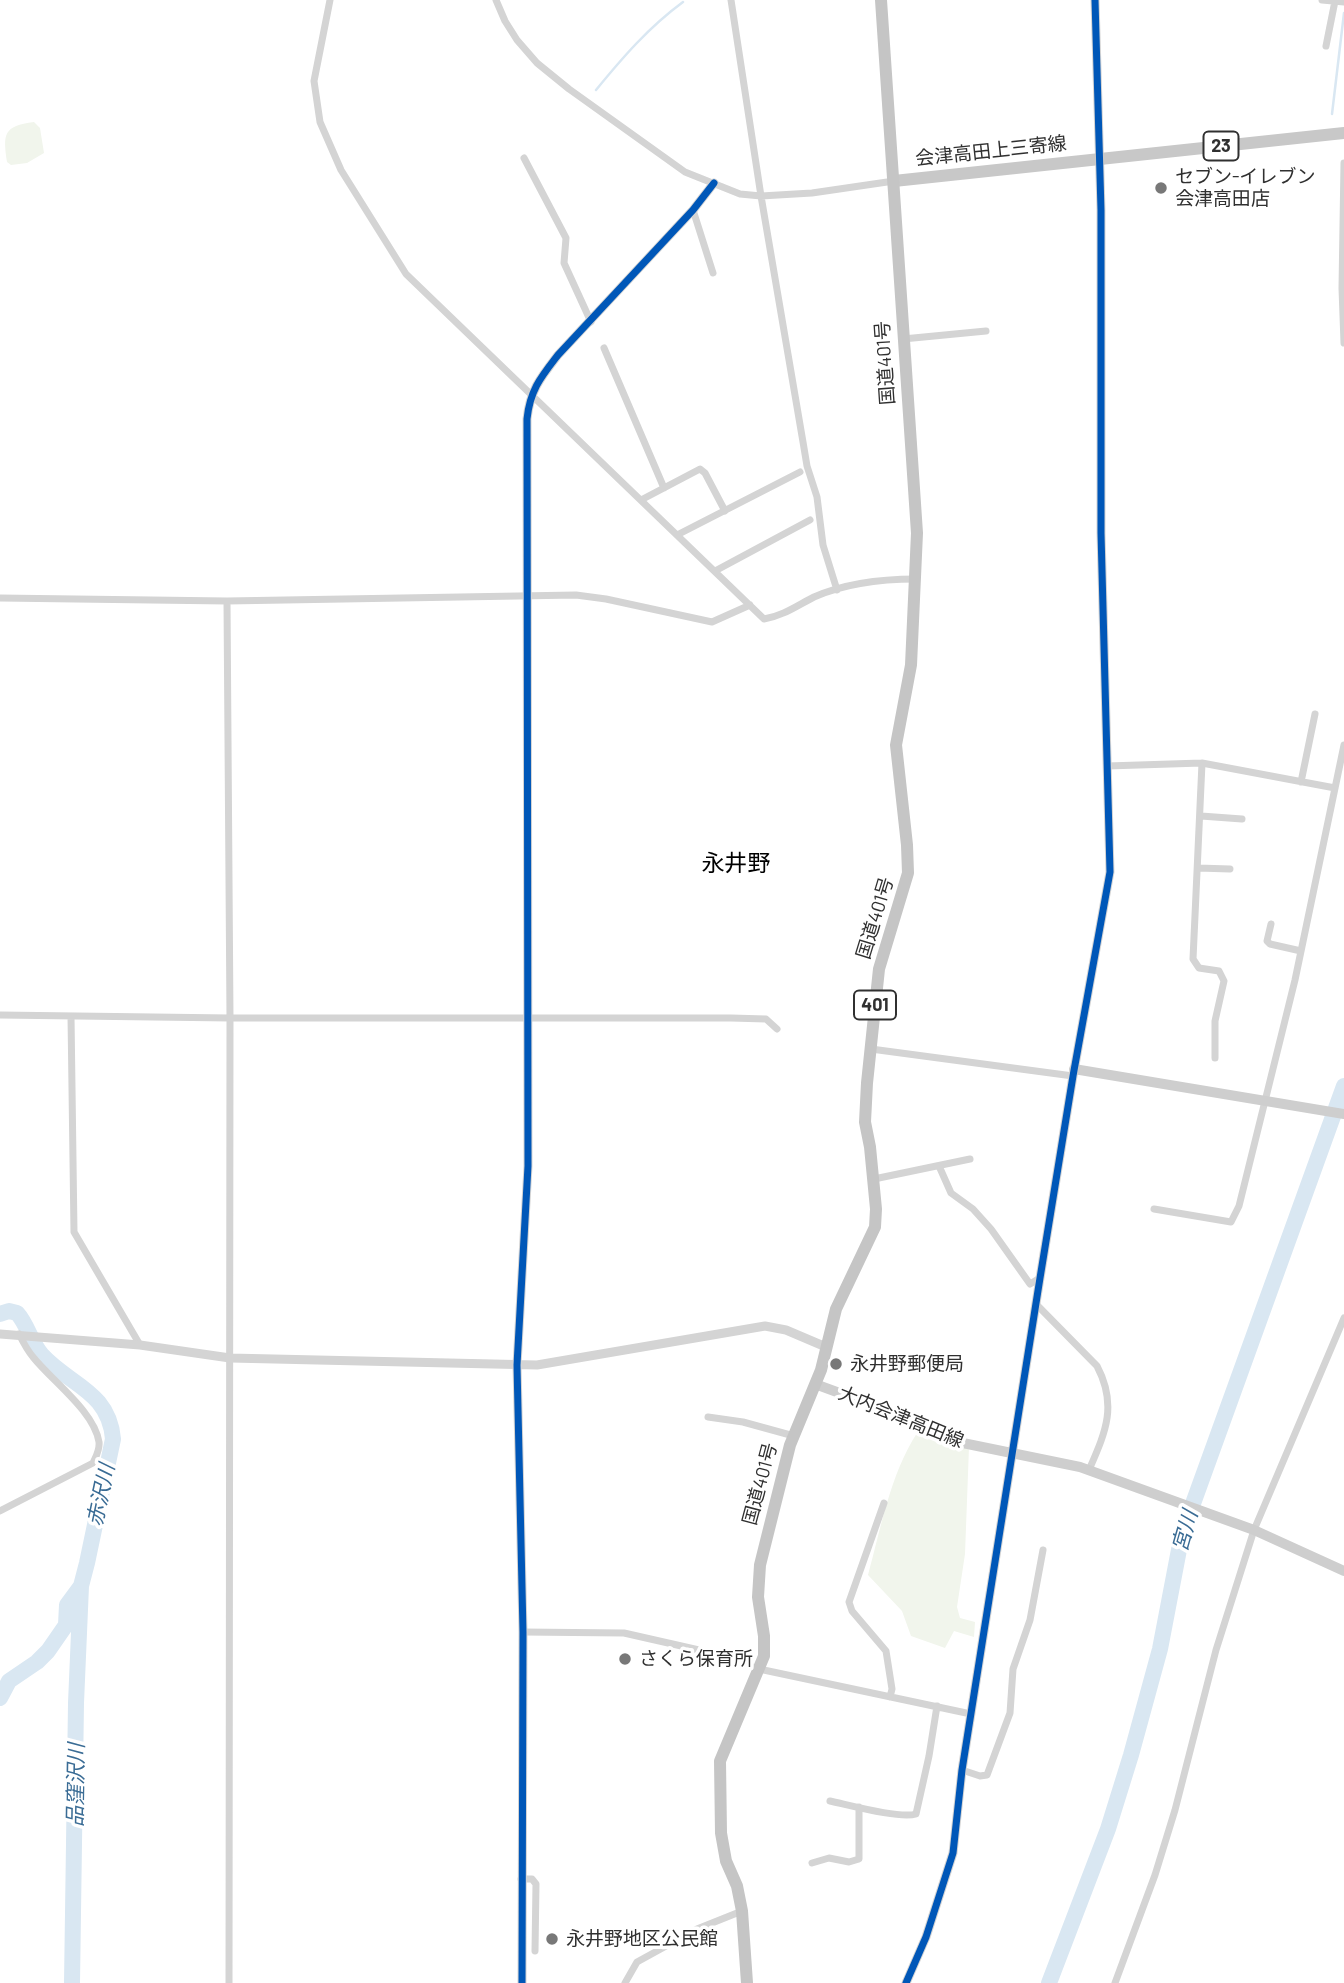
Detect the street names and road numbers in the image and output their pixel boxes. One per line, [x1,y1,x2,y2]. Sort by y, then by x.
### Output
street label: 会津高田上三寄線 [914,132,1068,170]
road number: 23 [1204,132,1238,160]
street label: 国道401号 [871,320,899,406]
street label: 国道401号 [852,874,898,962]
road number: 401 [854,990,896,1020]
street label: 大内会津高田線 [835,1382,967,1452]
street label: 国道401号 [738,1440,782,1528]

